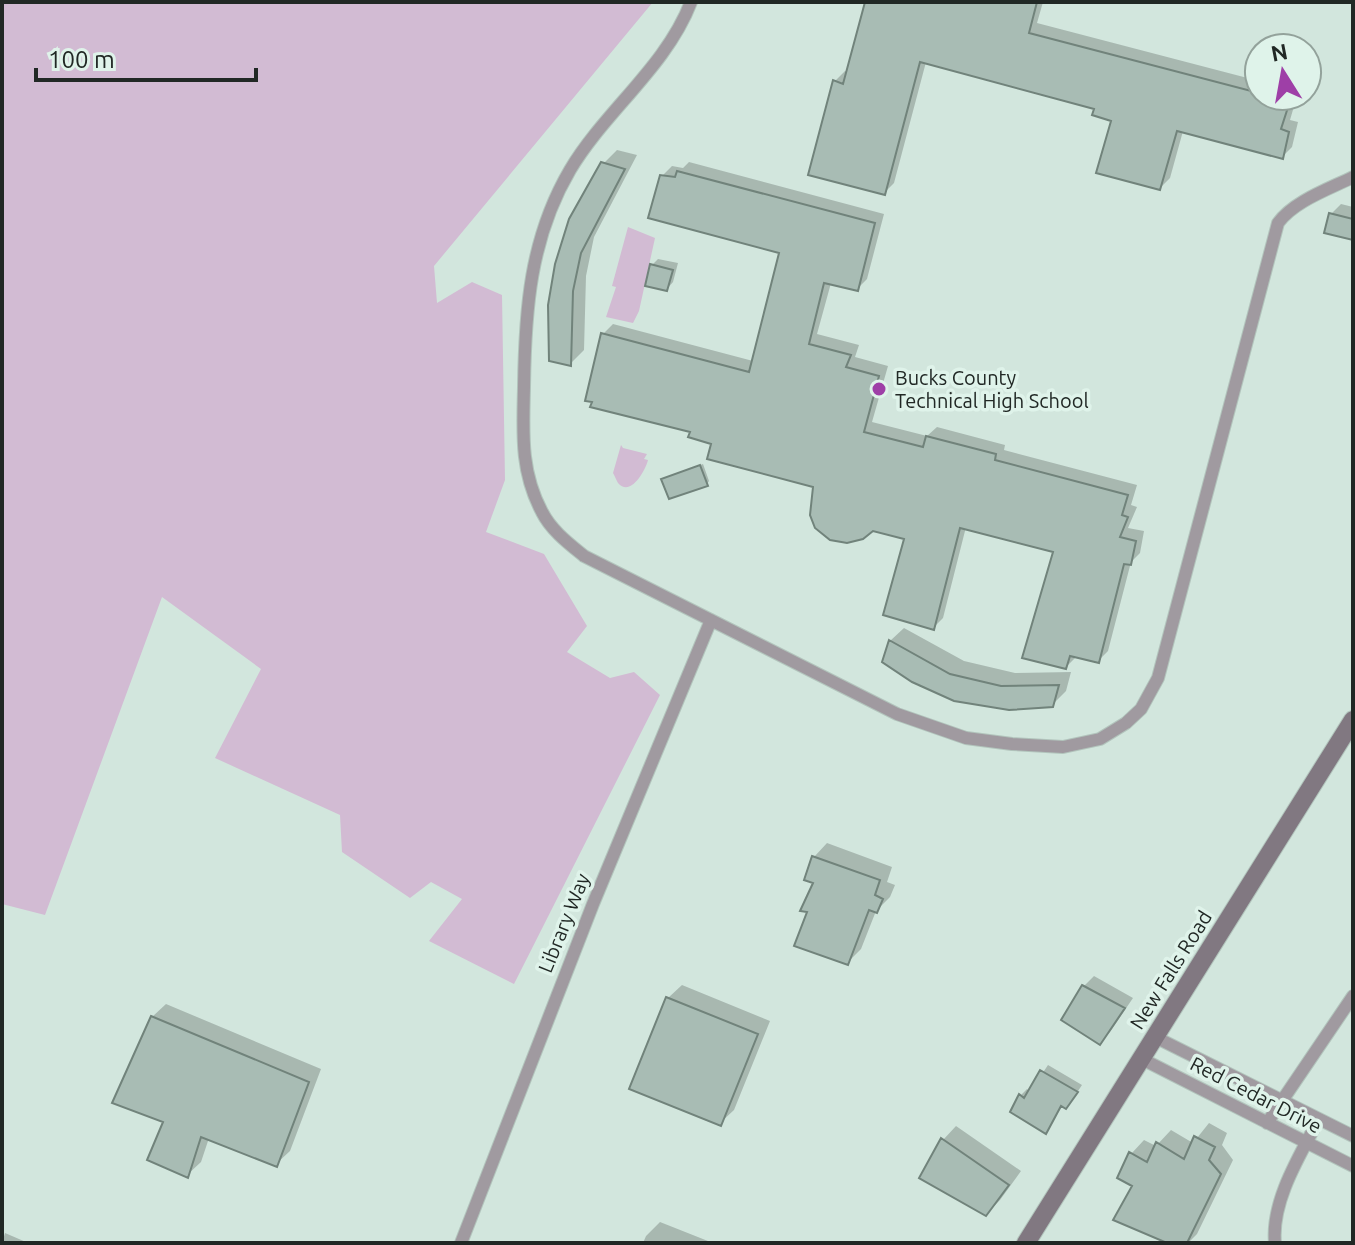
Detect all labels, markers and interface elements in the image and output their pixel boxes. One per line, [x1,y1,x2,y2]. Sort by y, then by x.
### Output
scale bar [36,32,256,82]
north arrow [1243,32,1323,112]
text: N [1269,38,1290,66]
text: 100 m [48,46,115,73]
place label: Bucks County Technical High School [895,366,1089,412]
marker: Bucks County Technical High School [870,380,888,398]
street label: Library Way [533,870,594,976]
street label: New Falls Road [1125,906,1216,1033]
street label: Red Cedar Drive [1187,1052,1326,1138]

